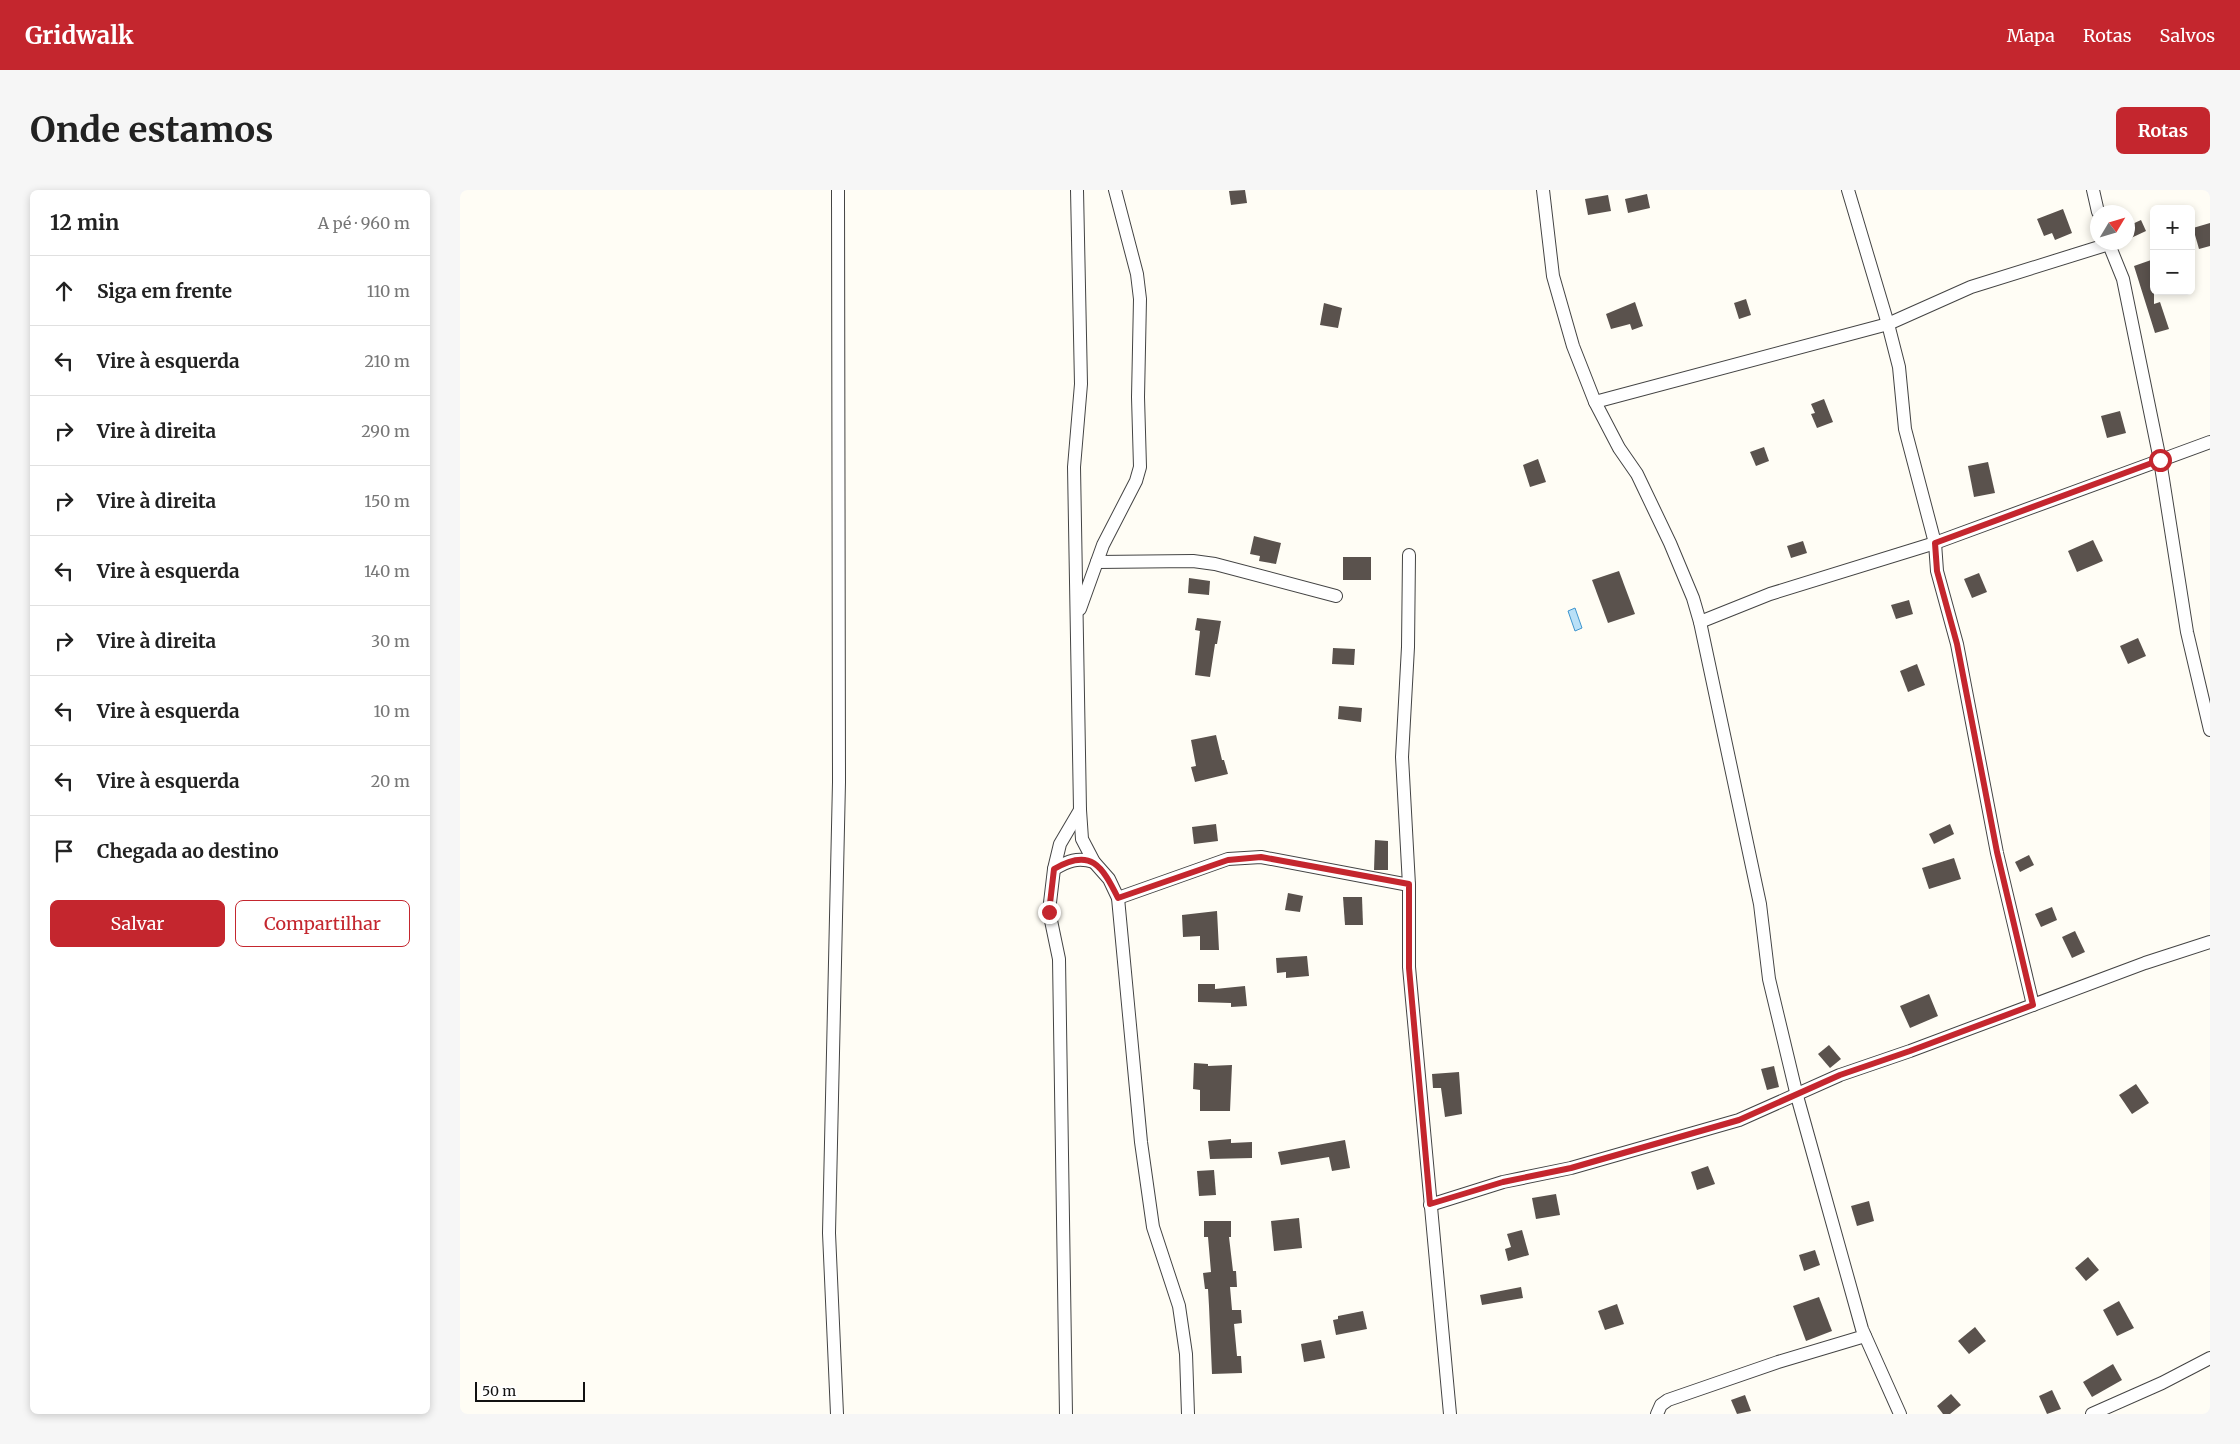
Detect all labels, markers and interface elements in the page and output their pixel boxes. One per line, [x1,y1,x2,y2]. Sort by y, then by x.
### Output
text: Gridwalk [25,20,134,51]
text: Mapa [2007,24,2055,47]
text: Rotas [2083,24,2132,47]
text: Salvos [2160,24,2215,47]
button: Rotas [2116,107,2210,154]
text: Onde estamos [30,108,273,152]
north arrow [2090,205,2135,250]
map controls [2150,205,2195,295]
button: + [2150,205,2195,250]
text: 12 min [50,209,119,236]
text: A pé · 960 m [318,213,410,233]
button: − [2150,250,2195,295]
icon: ahead [50,277,78,305]
text: Siga em frente [97,279,232,303]
text: 110 m [367,281,410,301]
icon: left [50,347,78,375]
text: Vire à esquerda [97,349,240,373]
text: 210 m [365,351,410,371]
icon: right [50,417,78,445]
text: Vire à direita [97,419,216,443]
text: 290 m [361,421,410,441]
route start [2149,449,2172,472]
icon: right [50,487,78,515]
text: Vire à direita [97,489,216,513]
text: 150 m [364,491,410,511]
icon: left [50,557,78,585]
text: Vire à esquerda [97,559,240,583]
text: 140 m [364,561,410,581]
icon: right [50,627,78,655]
text: Vire à direita [97,629,216,653]
text: 30 m [371,631,410,651]
icon: left [50,697,78,725]
text: Vire à esquerda [97,699,240,723]
text: 10 m [373,701,410,721]
icon: left [50,767,78,795]
text: Vire à esquerda [97,769,240,793]
text: 20 m [371,771,410,791]
icon: arrive [50,837,78,865]
text: Chegada ao destino [97,839,279,863]
button: Salvar [50,900,225,947]
button: Compartilhar [235,900,410,947]
route end [1038,901,1061,924]
scale bar [475,1379,585,1402]
text: 50 m [482,1382,516,1400]

